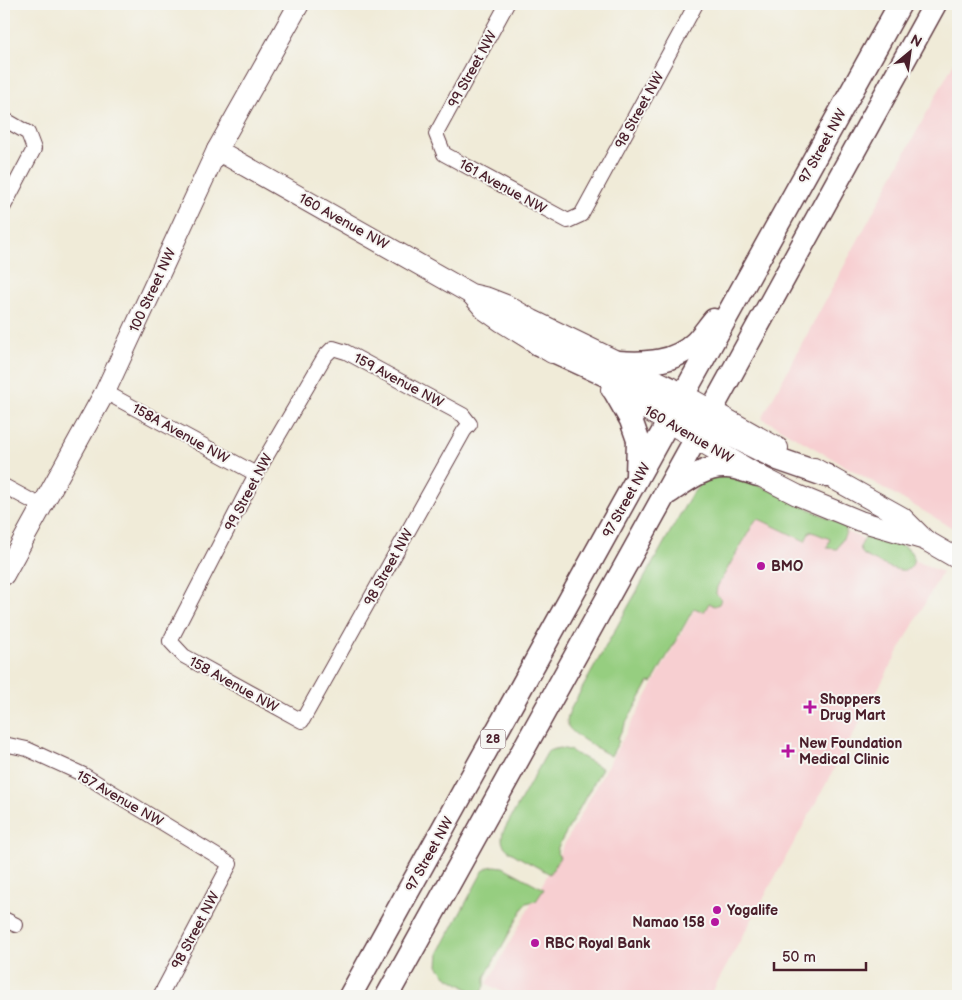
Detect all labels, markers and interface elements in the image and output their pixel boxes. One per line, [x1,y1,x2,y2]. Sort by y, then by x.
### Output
street label: 99 Street NW [444,28,501,111]
north arrow [884,28,934,78]
text: N [907,31,925,51]
street label: 98 Street NW [611,69,668,152]
street label: 97 Street NW [795,106,850,187]
street label: 161 Avenue NW [456,155,550,218]
street label: 160 Avenue NW [296,190,392,253]
street label: 100 Street NW [126,245,179,335]
street label: 159 Avenue NW [351,350,447,411]
street label: 158A Avenue NW [129,400,232,467]
street label: 160 Avenue NW [641,402,737,467]
street label: 99 Street NW [221,450,276,534]
street label: 97 Street NW [599,460,654,541]
street label: 98 Street NW [360,526,417,609]
place label: BMO [771,558,803,575]
marker: BMO [755,560,767,572]
street label: 158 Avenue NW [186,653,282,716]
place label: Shoppers Drug Mart [820,691,886,724]
marker: Shoppers Drug Mart [804,701,816,713]
road number: 28 [480,730,506,749]
place label: New Foundation Medical Clinic [799,735,903,768]
marker: New Foundation Medical Clinic [781,744,795,758]
street label: 157 Avenue NW [73,767,166,830]
street label: 97 Street NW [402,814,457,895]
street label: 98 Street NW [168,888,223,972]
place label: Yogalife [727,902,778,919]
marker: Yogalife [711,904,723,916]
place label: Namao 158 [632,914,705,931]
marker: Namao 158 [709,916,721,928]
place label: RBC Royal Bank [545,935,651,952]
marker: RBC Royal Bank [529,937,541,949]
scale bar [774,940,867,972]
text: 50 m [782,948,816,967]

